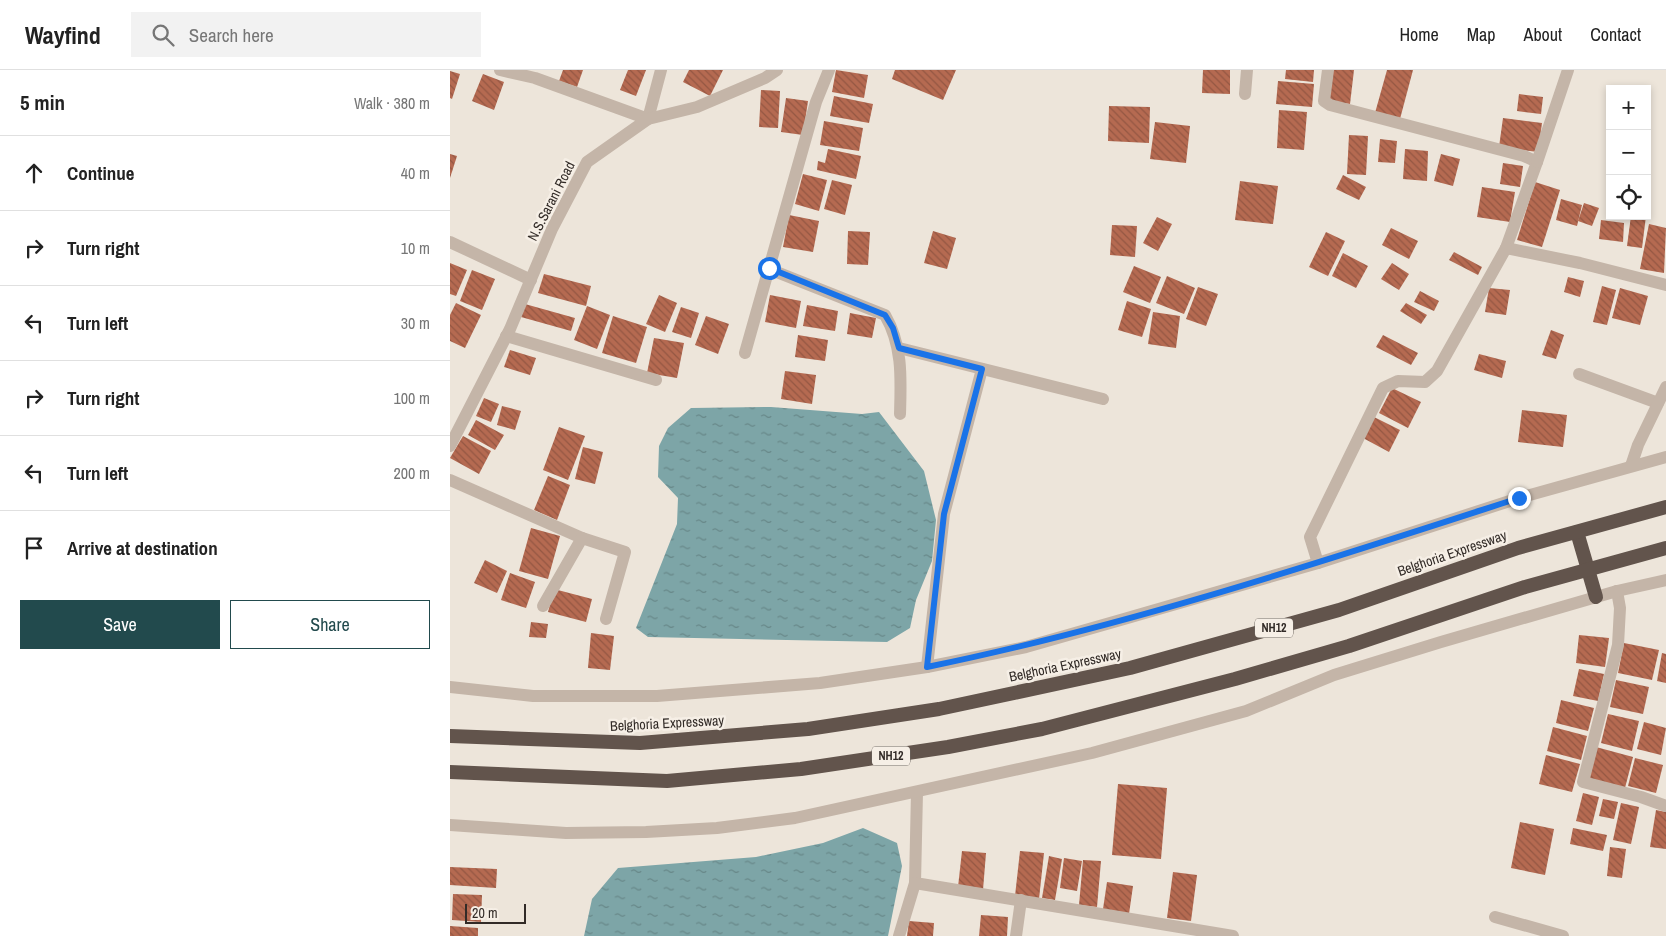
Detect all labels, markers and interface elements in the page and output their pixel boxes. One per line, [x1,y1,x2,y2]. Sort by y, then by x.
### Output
search box [131,12,481,57]
text: Wayfind [25,19,101,51]
icon: search [149,21,177,49]
text: Search here [189,22,274,48]
text: Home [1399,22,1439,47]
text: Map [1467,22,1496,47]
text: About [1524,22,1562,47]
text: Contact [1590,22,1641,47]
map controls [1606,85,1651,220]
button: + [1606,85,1651,130]
text: 5 min [20,88,65,117]
text: Walk · 380 m [354,92,430,114]
button: − [1606,130,1651,175]
street label: N.S.Sarani Road [523,158,579,244]
icon: ahead [20,159,48,187]
text: Continue [67,160,135,186]
text: 40 m [401,162,430,184]
button: locate [1606,175,1651,220]
icon: right [20,234,48,262]
text: Turn right [67,235,139,261]
text: 10 m [401,237,430,259]
route start [758,257,781,280]
icon: left [20,309,48,337]
text: Turn left [67,310,128,336]
text: 30 m [401,312,430,334]
icon: right [20,384,48,412]
text: Turn right [67,385,139,411]
text: 100 m [394,387,430,409]
icon: left [20,459,48,487]
text: Turn left [67,460,128,486]
text: 200 m [394,462,430,484]
route end [1508,487,1531,510]
street label: Belghoria Expressway [1395,526,1509,580]
icon: arrive [20,534,48,562]
text: Arrive at destination [67,535,218,561]
button: Save [20,600,220,649]
button: Share [230,600,430,649]
road number: NH12 [1255,618,1293,638]
street label: Belghoria Expressway [1007,644,1123,686]
street label: Belghoria Expressway [609,711,725,735]
road number: NH12 [872,746,910,766]
scale bar [465,901,526,924]
text: 20 m [472,904,498,922]

